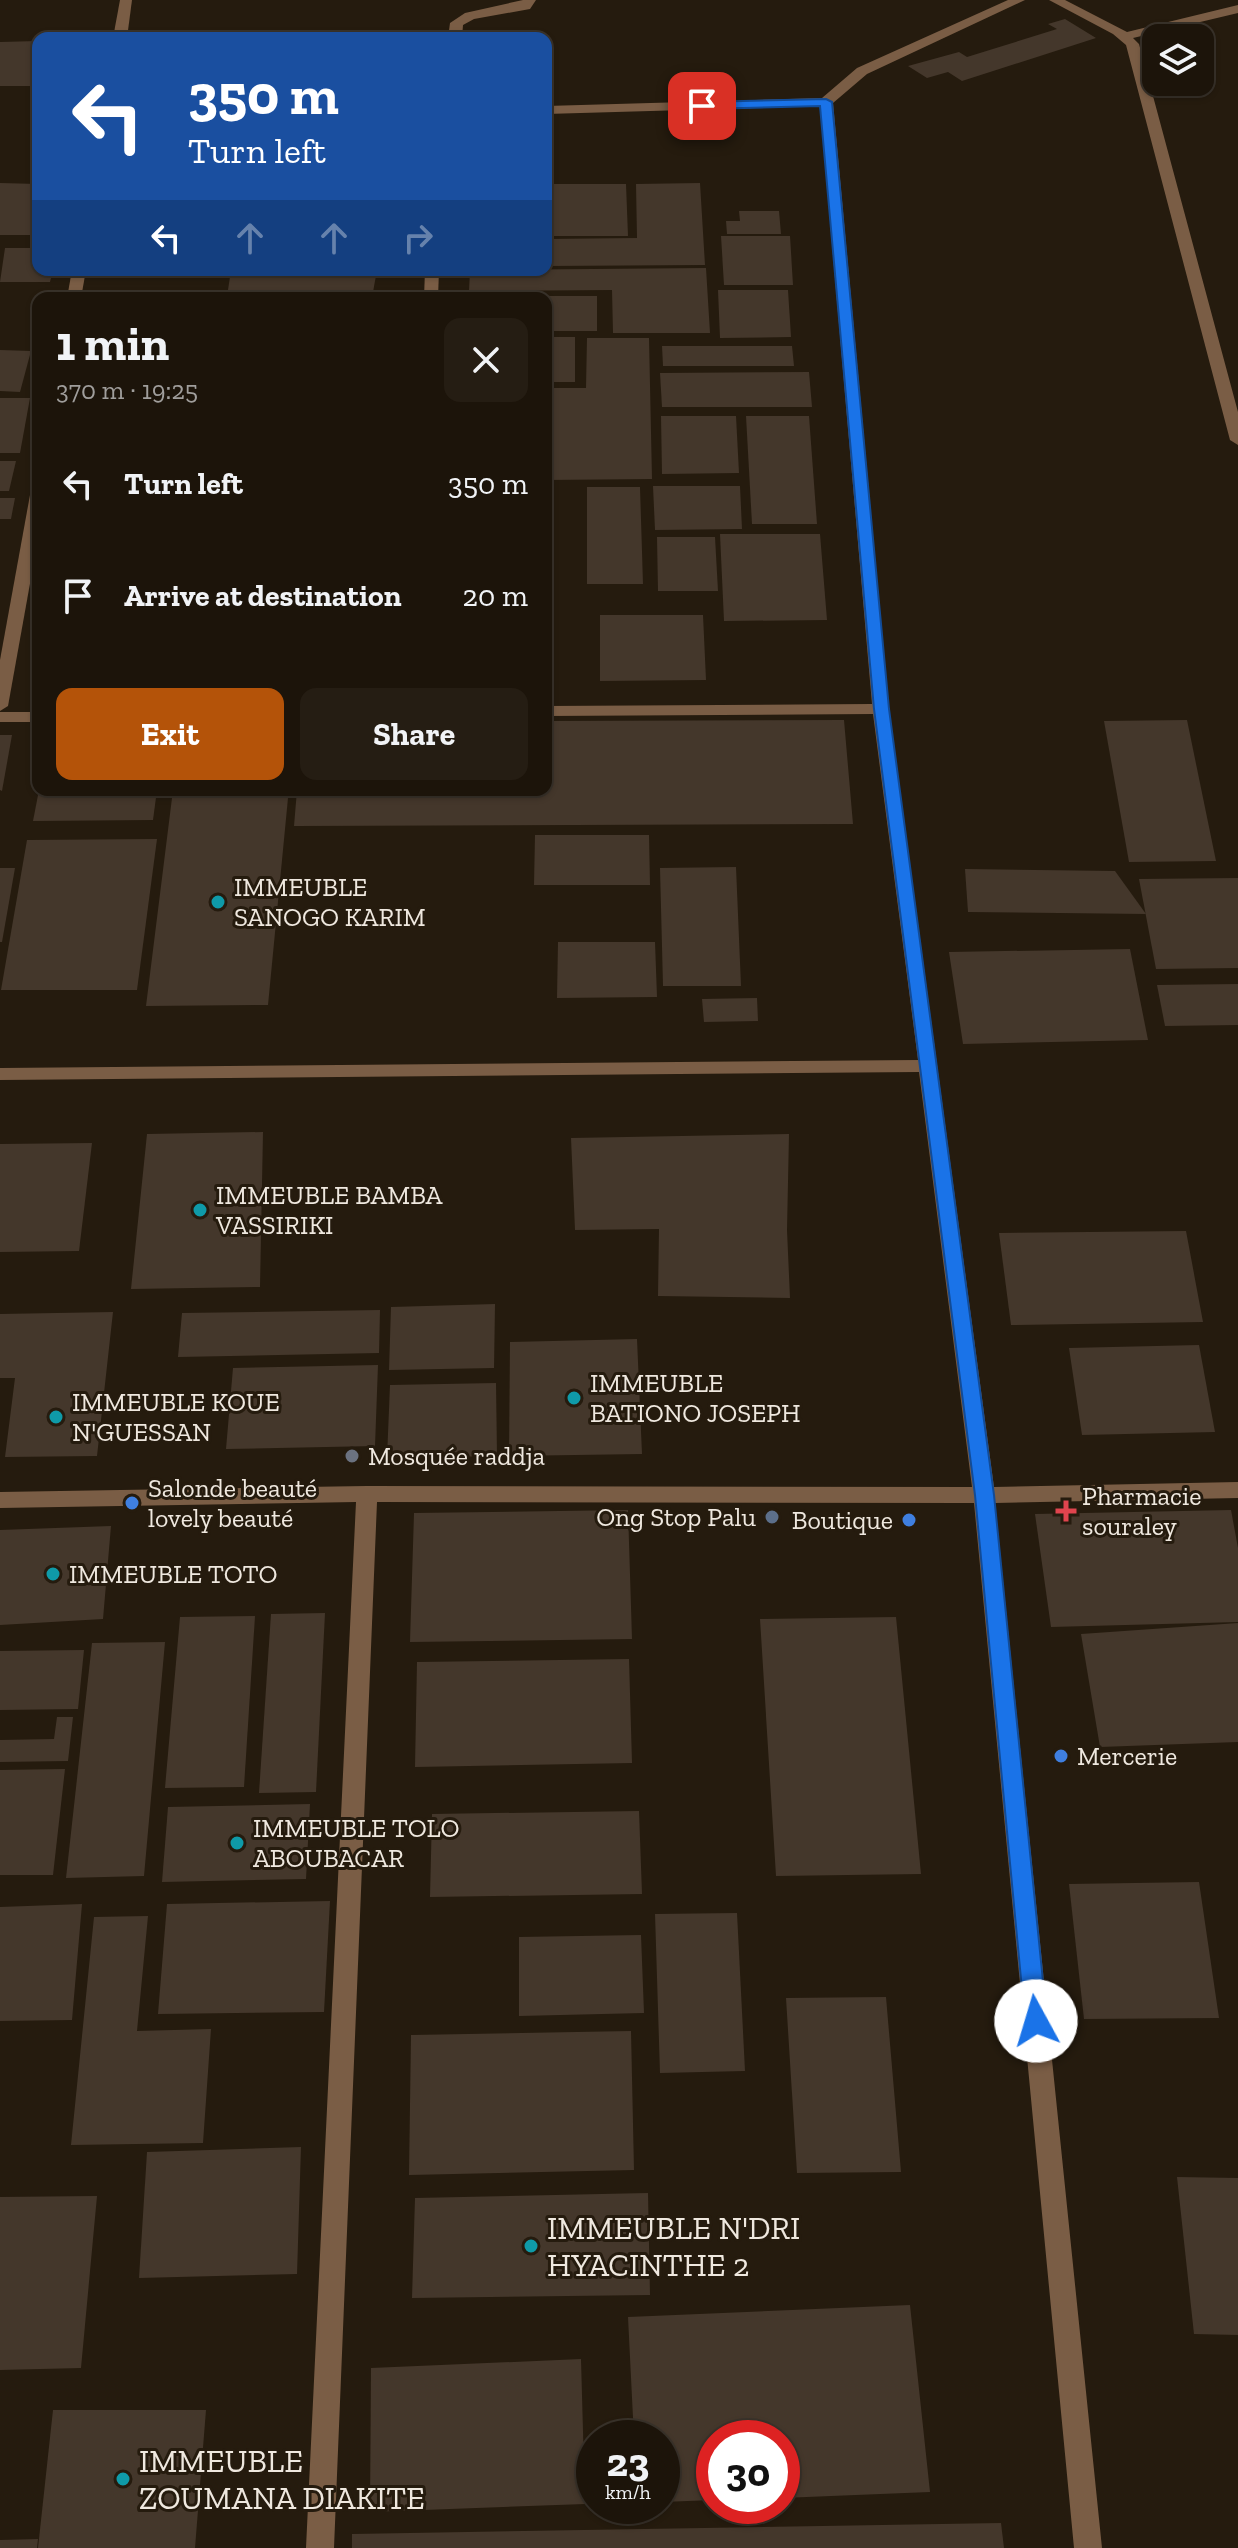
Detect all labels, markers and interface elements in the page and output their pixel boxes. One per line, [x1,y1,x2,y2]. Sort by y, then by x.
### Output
map controls [1142,24,1214,96]
button: layers [1142,24,1214,96]
text: 350 m [188,61,339,128]
icon: left [56,64,160,168]
pin [668,72,736,140]
icon: arrive [680,84,724,128]
text: Turn left [188,129,326,172]
icon: left [144,216,188,260]
icon: ahead [228,216,272,260]
icon: ahead [312,216,356,260]
icon: right [396,216,440,260]
text: 1 min [56,315,169,372]
button: close [444,318,528,402]
text: 370 m · 19:25 [56,374,198,406]
icon: left [56,462,100,506]
text: Turn left [124,466,243,502]
text: 350 m [448,466,528,502]
icon: arrive [56,574,100,618]
text: Arrive at destination [124,578,401,614]
text: 20 m [463,578,528,614]
button: Exit [56,688,284,780]
button: Share [300,688,528,780]
place label: IMMEUBLE SANOGO KARIM [234,871,426,933]
marker: IMMEUBLE SANOGO KARIM [209,893,227,911]
place label: IMMEUBLE BAMBA VASSIRIKI [215,1179,443,1241]
marker: IMMEUBLE BAMBA VASSIRIKI [191,1201,209,1219]
place label: IMMEUBLE BATIONO JOSEPH [590,1367,801,1429]
place label: IMMEUBLE KOUE N'GUESSAN [72,1386,280,1448]
marker: IMMEUBLE BATIONO JOSEPH [565,1389,583,1407]
marker: IMMEUBLE KOUE N'GUESSAN [47,1408,65,1426]
place label: Mosquée raddja [368,1440,545,1472]
marker: Mosquée raddja [343,1447,361,1465]
place label: Salonde beauté lovely beauté [148,1472,317,1534]
place label: Pharmacie souraley [1082,1480,1201,1542]
marker: Salonde beauté lovely beauté [123,1494,141,1512]
place label: Ong Stop Palu [596,1501,756,1533]
marker: Pharmacie souraley [1057,1502,1075,1520]
place label: Boutique [792,1504,893,1536]
marker: Ong Stop Palu [763,1508,781,1526]
marker: Boutique [900,1511,918,1529]
place label: IMMEUBLE TOTO [69,1558,278,1590]
marker: IMMEUBLE TOTO [44,1565,62,1583]
place label: Mercerie [1077,1740,1177,1772]
marker: Mercerie [1052,1747,1070,1765]
place label: IMMEUBLE TOLO ABOUBACAR [253,1812,460,1874]
marker: IMMEUBLE TOLO ABOUBACAR [228,1834,246,1852]
position arrow [994,1979,1078,2063]
place label: IMMEUBLE N'DRI HYACINTHE 2 [547,2209,800,2284]
marker: IMMEUBLE N'DRI HYACINTHE 2 [522,2237,540,2255]
speed limit sign: 30 [696,2420,800,2524]
text: 23 [607,2438,649,2486]
place label: IMMEUBLE ZOUMANA DIAKITE [139,2442,425,2517]
marker: IMMEUBLE ZOUMANA DIAKITE [114,2470,132,2488]
text: km/h [605,2480,651,2504]

